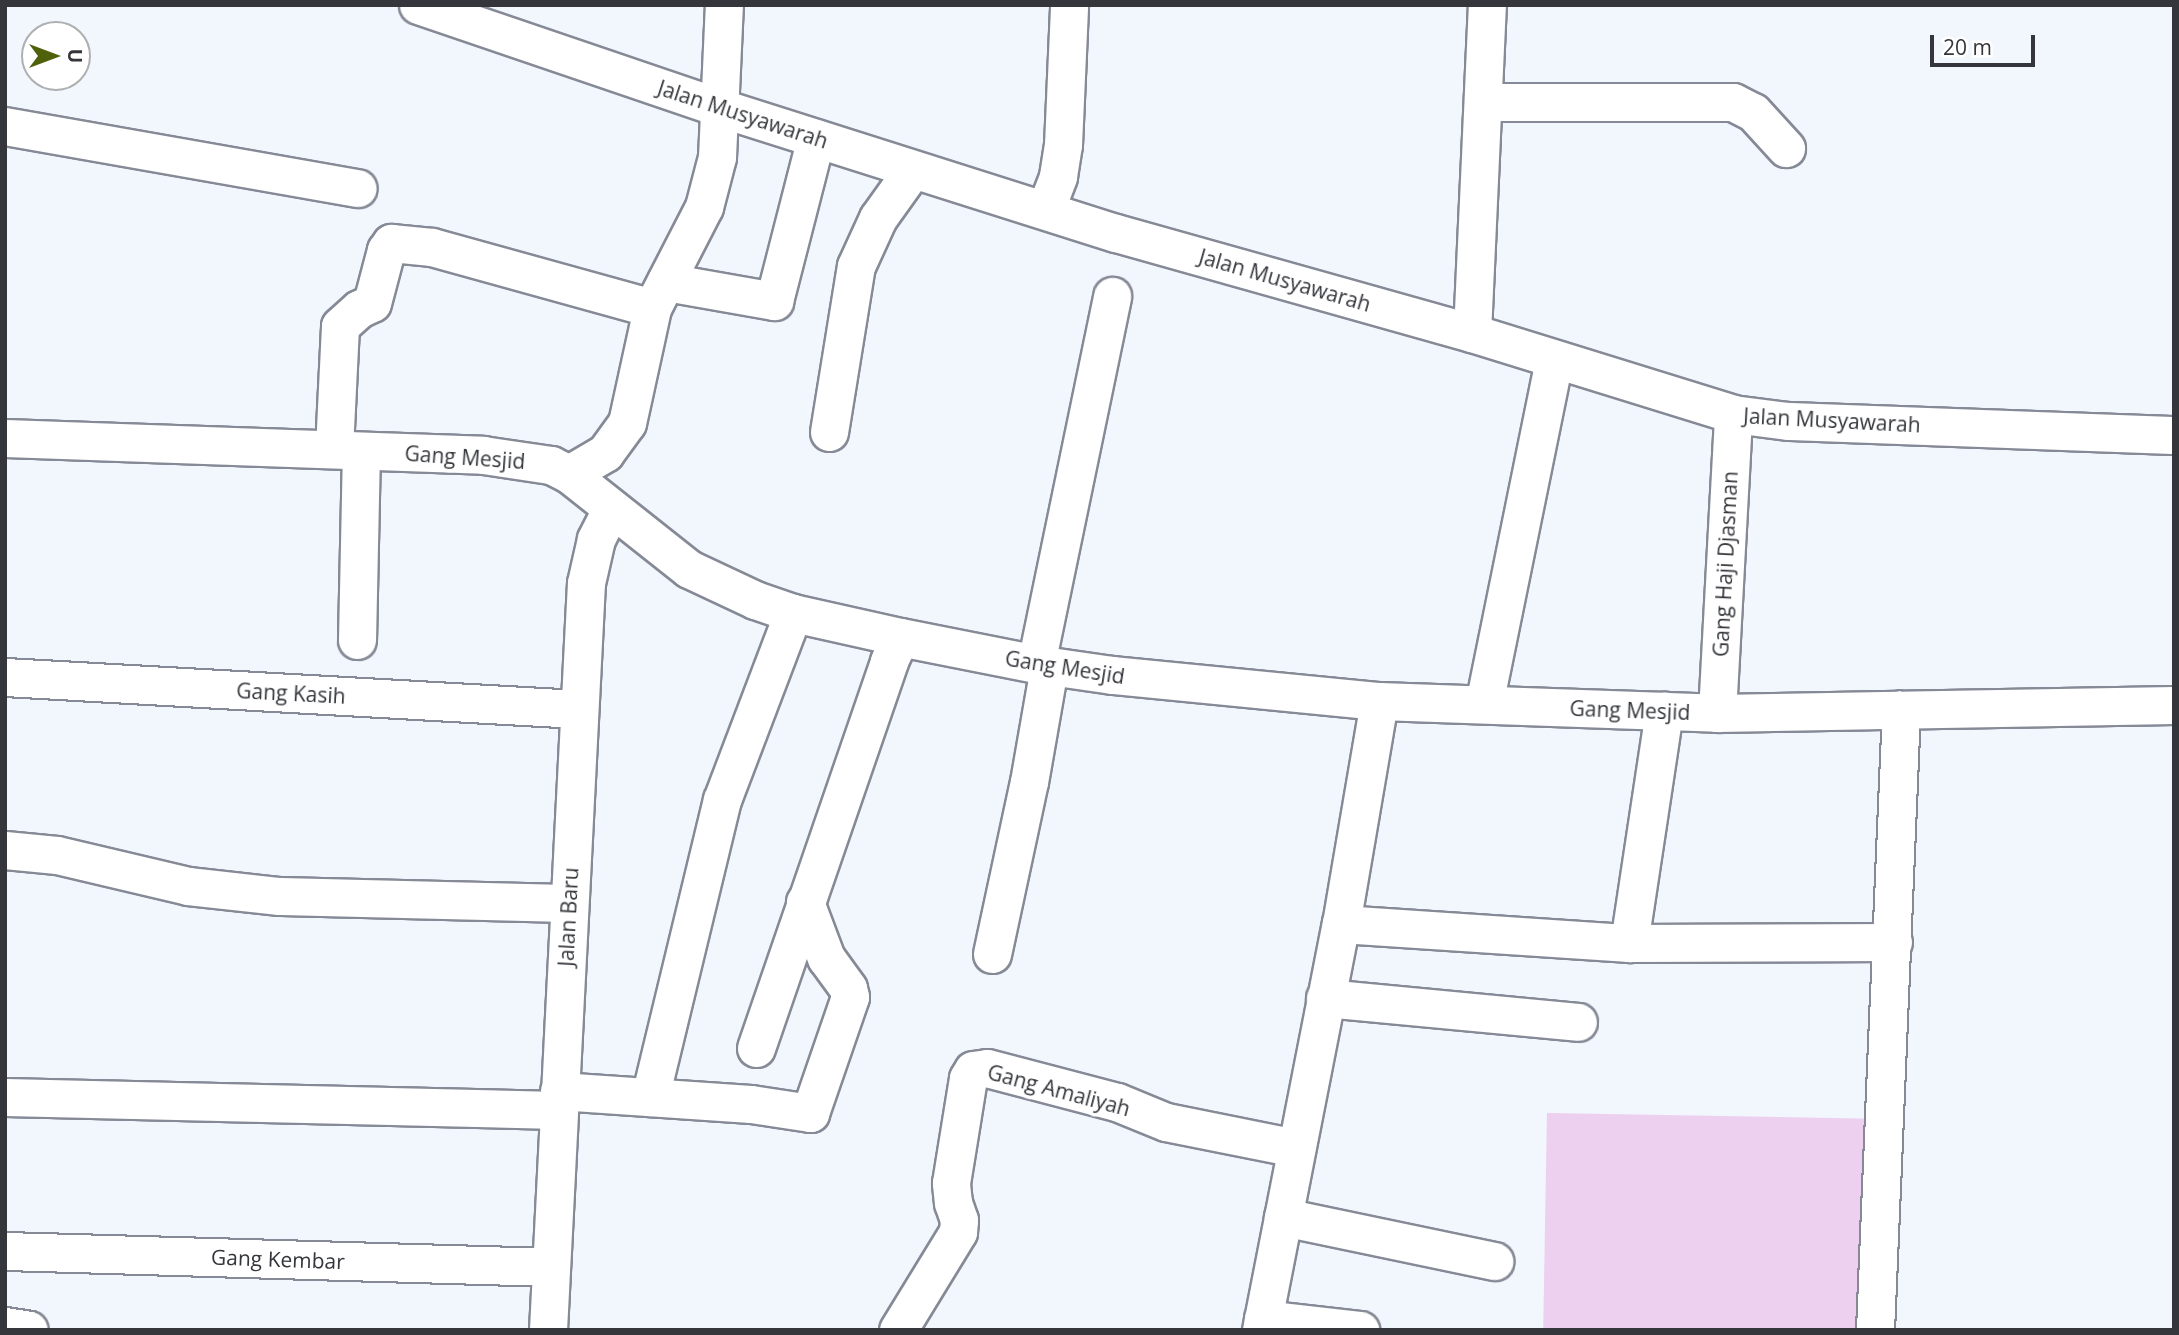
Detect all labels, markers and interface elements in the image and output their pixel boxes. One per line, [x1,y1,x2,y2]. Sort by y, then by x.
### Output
north arrow [21,21,91,91]
scale bar [1934,21,2039,65]
text: 20 m [1943,33,1992,61]
text: U [62,49,88,63]
street label: Jalan Musyawarah [655,75,831,153]
street label: Jalan Musyawarah [1196,243,1374,317]
street label: Jalan Musyawarah [1743,403,1921,437]
street label: Gang Mesjid [404,440,526,474]
street label: Gang Haji Djasman [1708,470,1742,658]
street label: Gang Mesjid [1003,645,1127,689]
street label: Gang Kasih [236,678,346,708]
street label: Gang Mesjid [1569,695,1691,725]
street label: Jalan Baru [553,867,583,967]
street label: Gang Amaliyah [985,1059,1133,1121]
street label: Gang Kembar [211,1244,345,1274]

